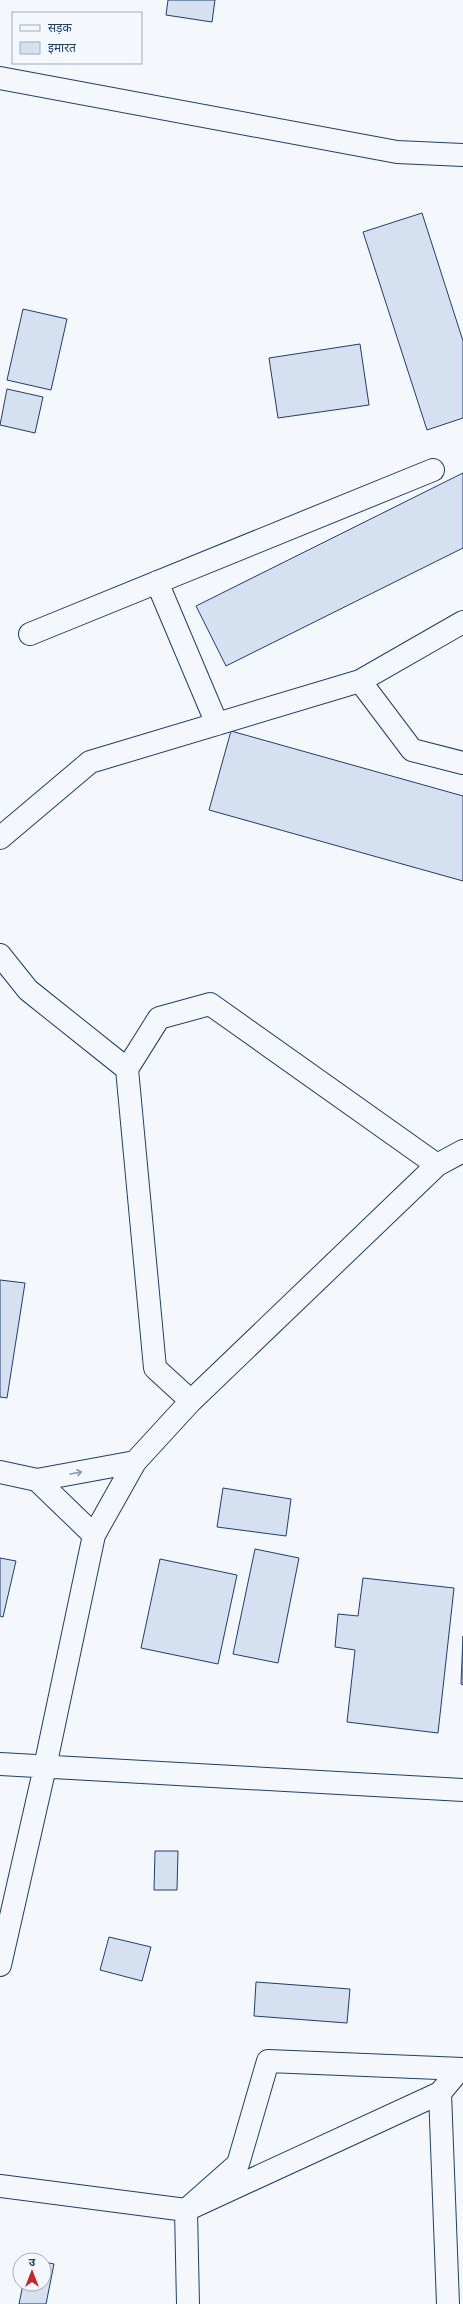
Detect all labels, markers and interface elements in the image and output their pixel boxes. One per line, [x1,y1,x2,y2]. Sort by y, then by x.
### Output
legend [12,12,142,64]
text: सड़क [48,20,73,35]
text: इमारत [48,40,77,55]
one-way arrow [69,1469,82,1477]
north arrow [12,2252,52,2292]
text: उ [29,2255,36,2268]

